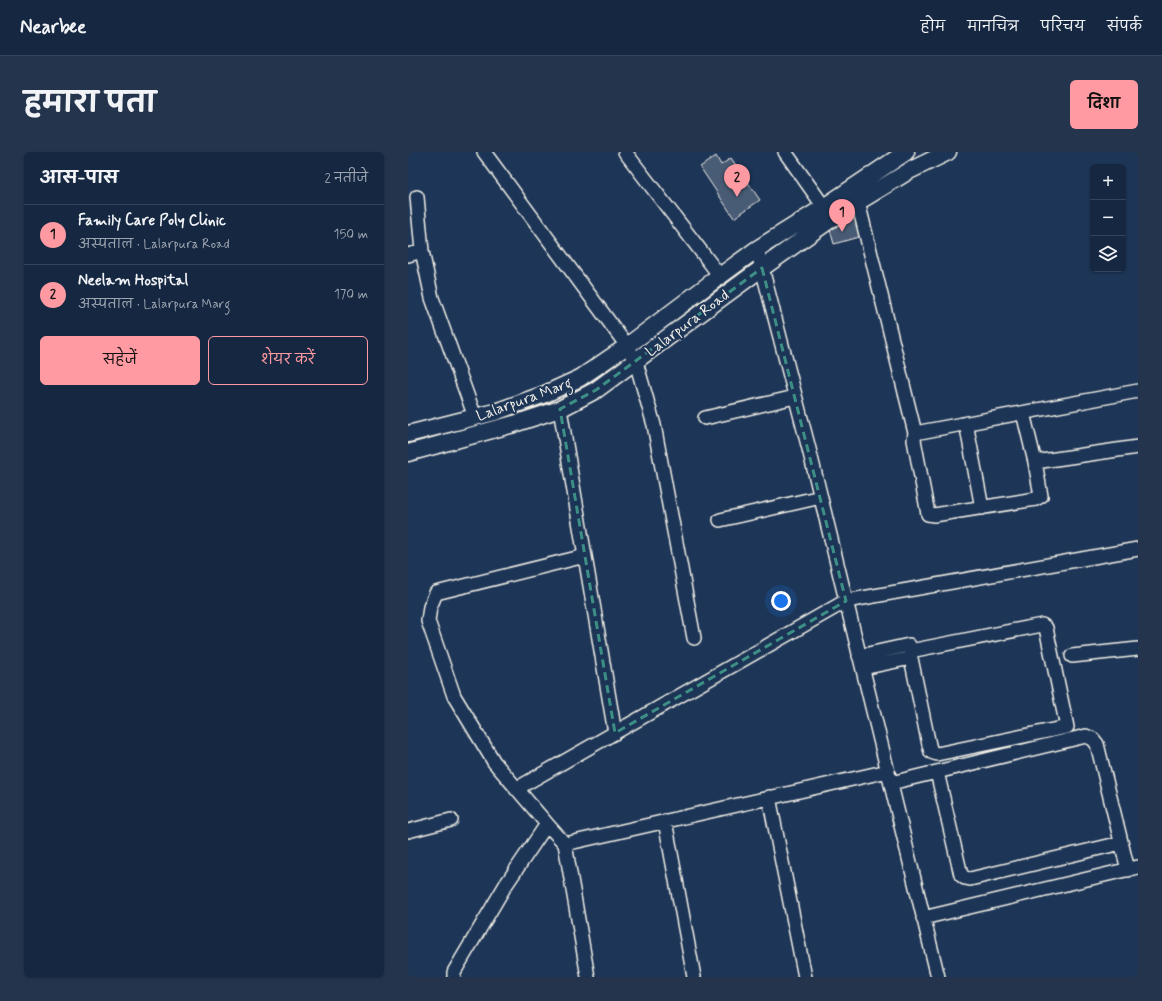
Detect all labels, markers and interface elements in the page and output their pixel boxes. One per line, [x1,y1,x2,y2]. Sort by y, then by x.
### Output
text: Nearbee [20,15,86,40]
text: होम [921,18,945,36]
text: मानचित्र [967,18,1019,36]
text: परिचय [1041,18,1085,36]
text: संपर्क [1107,18,1142,36]
button: दिशा [1070,80,1138,129]
text: हमारा पता [24,86,156,123]
pin: 2 [724,164,750,197]
map controls [1090,164,1126,272]
button: + [1090,164,1126,200]
text: आस-पास [40,167,118,189]
text: 2 नतीजे [324,170,368,187]
pin: 1 [829,199,855,232]
button: − [1090,200,1126,236]
text: Family Care Poly Clinic [78,211,226,231]
text: 1 [50,226,56,243]
text: 150 m [334,226,368,243]
text: अस्पताल · Lalarpura Road [78,236,230,253]
button: layers [1090,236,1126,272]
text: Neelam Hospital [78,271,188,291]
text: 2 [50,286,56,303]
text: 170 m [334,286,368,303]
street label: Lalarpura Road [642,286,734,362]
text: अस्पताल · Lalarpura Marg [78,296,230,313]
button: सहेजें [40,336,200,385]
button: शेयर करें [208,336,368,385]
street label: Lalarpura Marg [474,373,575,427]
your location [771,591,791,611]

